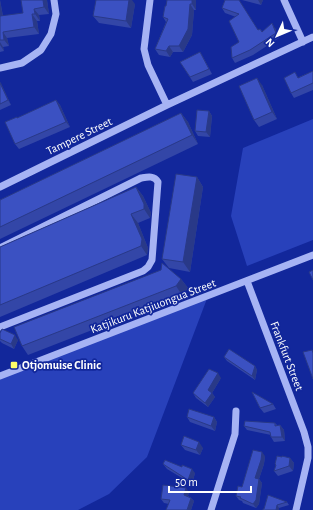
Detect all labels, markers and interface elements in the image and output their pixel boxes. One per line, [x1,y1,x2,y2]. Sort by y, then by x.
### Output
north arrow [257,16,297,56]
text: N [264,36,277,49]
street label: Tampere Street [44,115,114,157]
street label: Katjikuru Katjiuongua Street [89,276,218,336]
street label: Frankfurt Street [268,320,306,392]
place label: Otjomuise Clinic [22,359,101,372]
marker: Otjomuise Clinic [9,360,19,370]
scale bar [169,468,251,494]
text: 50 m [175,476,198,488]

